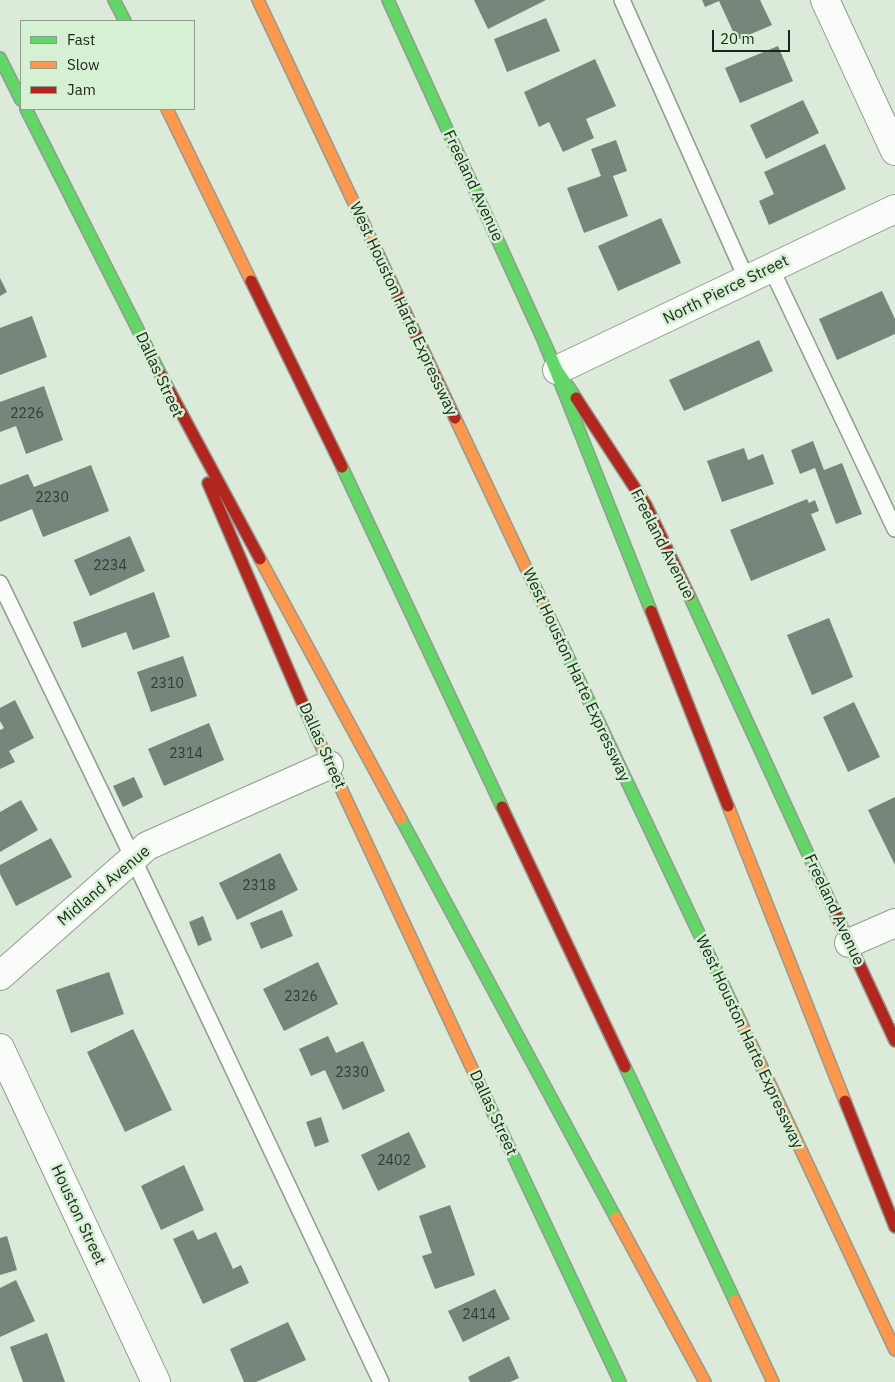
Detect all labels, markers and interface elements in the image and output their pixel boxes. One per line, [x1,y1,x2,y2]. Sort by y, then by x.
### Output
legend [20,20,195,110]
scale bar [715,20,792,52]
text: 20 m [720,29,755,48]
text: Fast [67,30,95,49]
text: Slow [67,55,100,74]
text: Jam [67,80,96,99]
street label: Freeland Avenue [439,127,507,245]
street label: West Houston Harte Expressway [345,199,461,419]
street label: North Pierce Street [660,251,792,329]
street label: Dallas Street [131,329,187,421]
house number: 2226 [10,406,44,422]
street label: Freeland Avenue [626,486,698,602]
house number: 2230 [35,490,69,506]
house number: 2234 [93,558,127,574]
street label: West Houston Harte Expressway [518,565,634,785]
house number: 2310 [150,676,184,692]
street label: Dallas Street [295,700,349,792]
house number: 2314 [169,746,203,762]
street label: Midland Avenue [54,842,154,930]
street label: Freeland Avenue [800,851,868,969]
house number: 2318 [242,878,276,894]
street label: West Houston Harte Expressway [691,932,807,1152]
house number: 2326 [284,989,318,1005]
house number: 2330 [335,1065,369,1081]
street label: Dallas Street [465,1067,521,1159]
house number: 2402 [377,1153,411,1169]
street label: Houston Street [46,1162,110,1268]
house number: 2414 [462,1307,496,1323]

